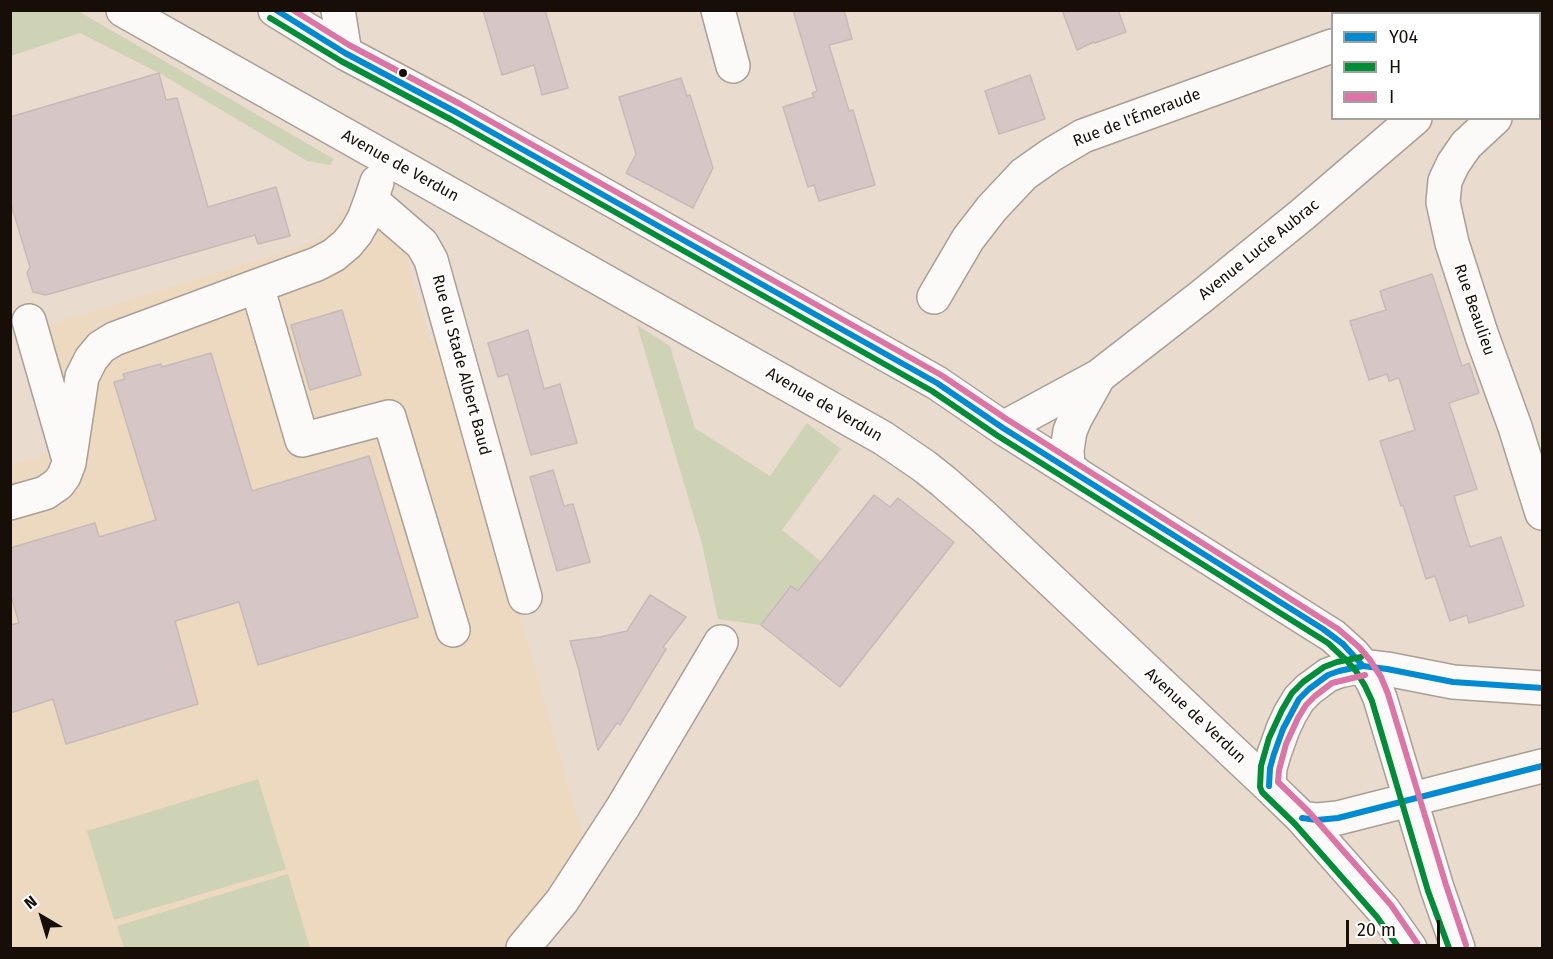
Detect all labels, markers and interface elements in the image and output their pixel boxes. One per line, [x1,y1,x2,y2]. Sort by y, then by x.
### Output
legend [1331,12,1541,120]
text: Y04 [1389,26,1418,48]
text: H [1389,56,1401,78]
unlabelled marker [397,67,409,79]
street label: Rue de l'Émeraude [1070,85,1204,151]
text: I [1389,86,1394,108]
street label: Avenue de Verdun [338,126,462,206]
street label: Avenue Lucie Aubrac [1195,196,1323,304]
street label: Rue Beaulieu [1449,262,1499,358]
street label: Rue du Stade Albert Baud [428,273,494,457]
street label: Avenue de Verdun [762,364,886,446]
street label: Avenue de Verdun [1141,664,1249,768]
north arrow [12,887,72,947]
text: N [21,892,41,913]
scale bar [1349,908,1444,946]
text: 20 m [1357,919,1396,941]

